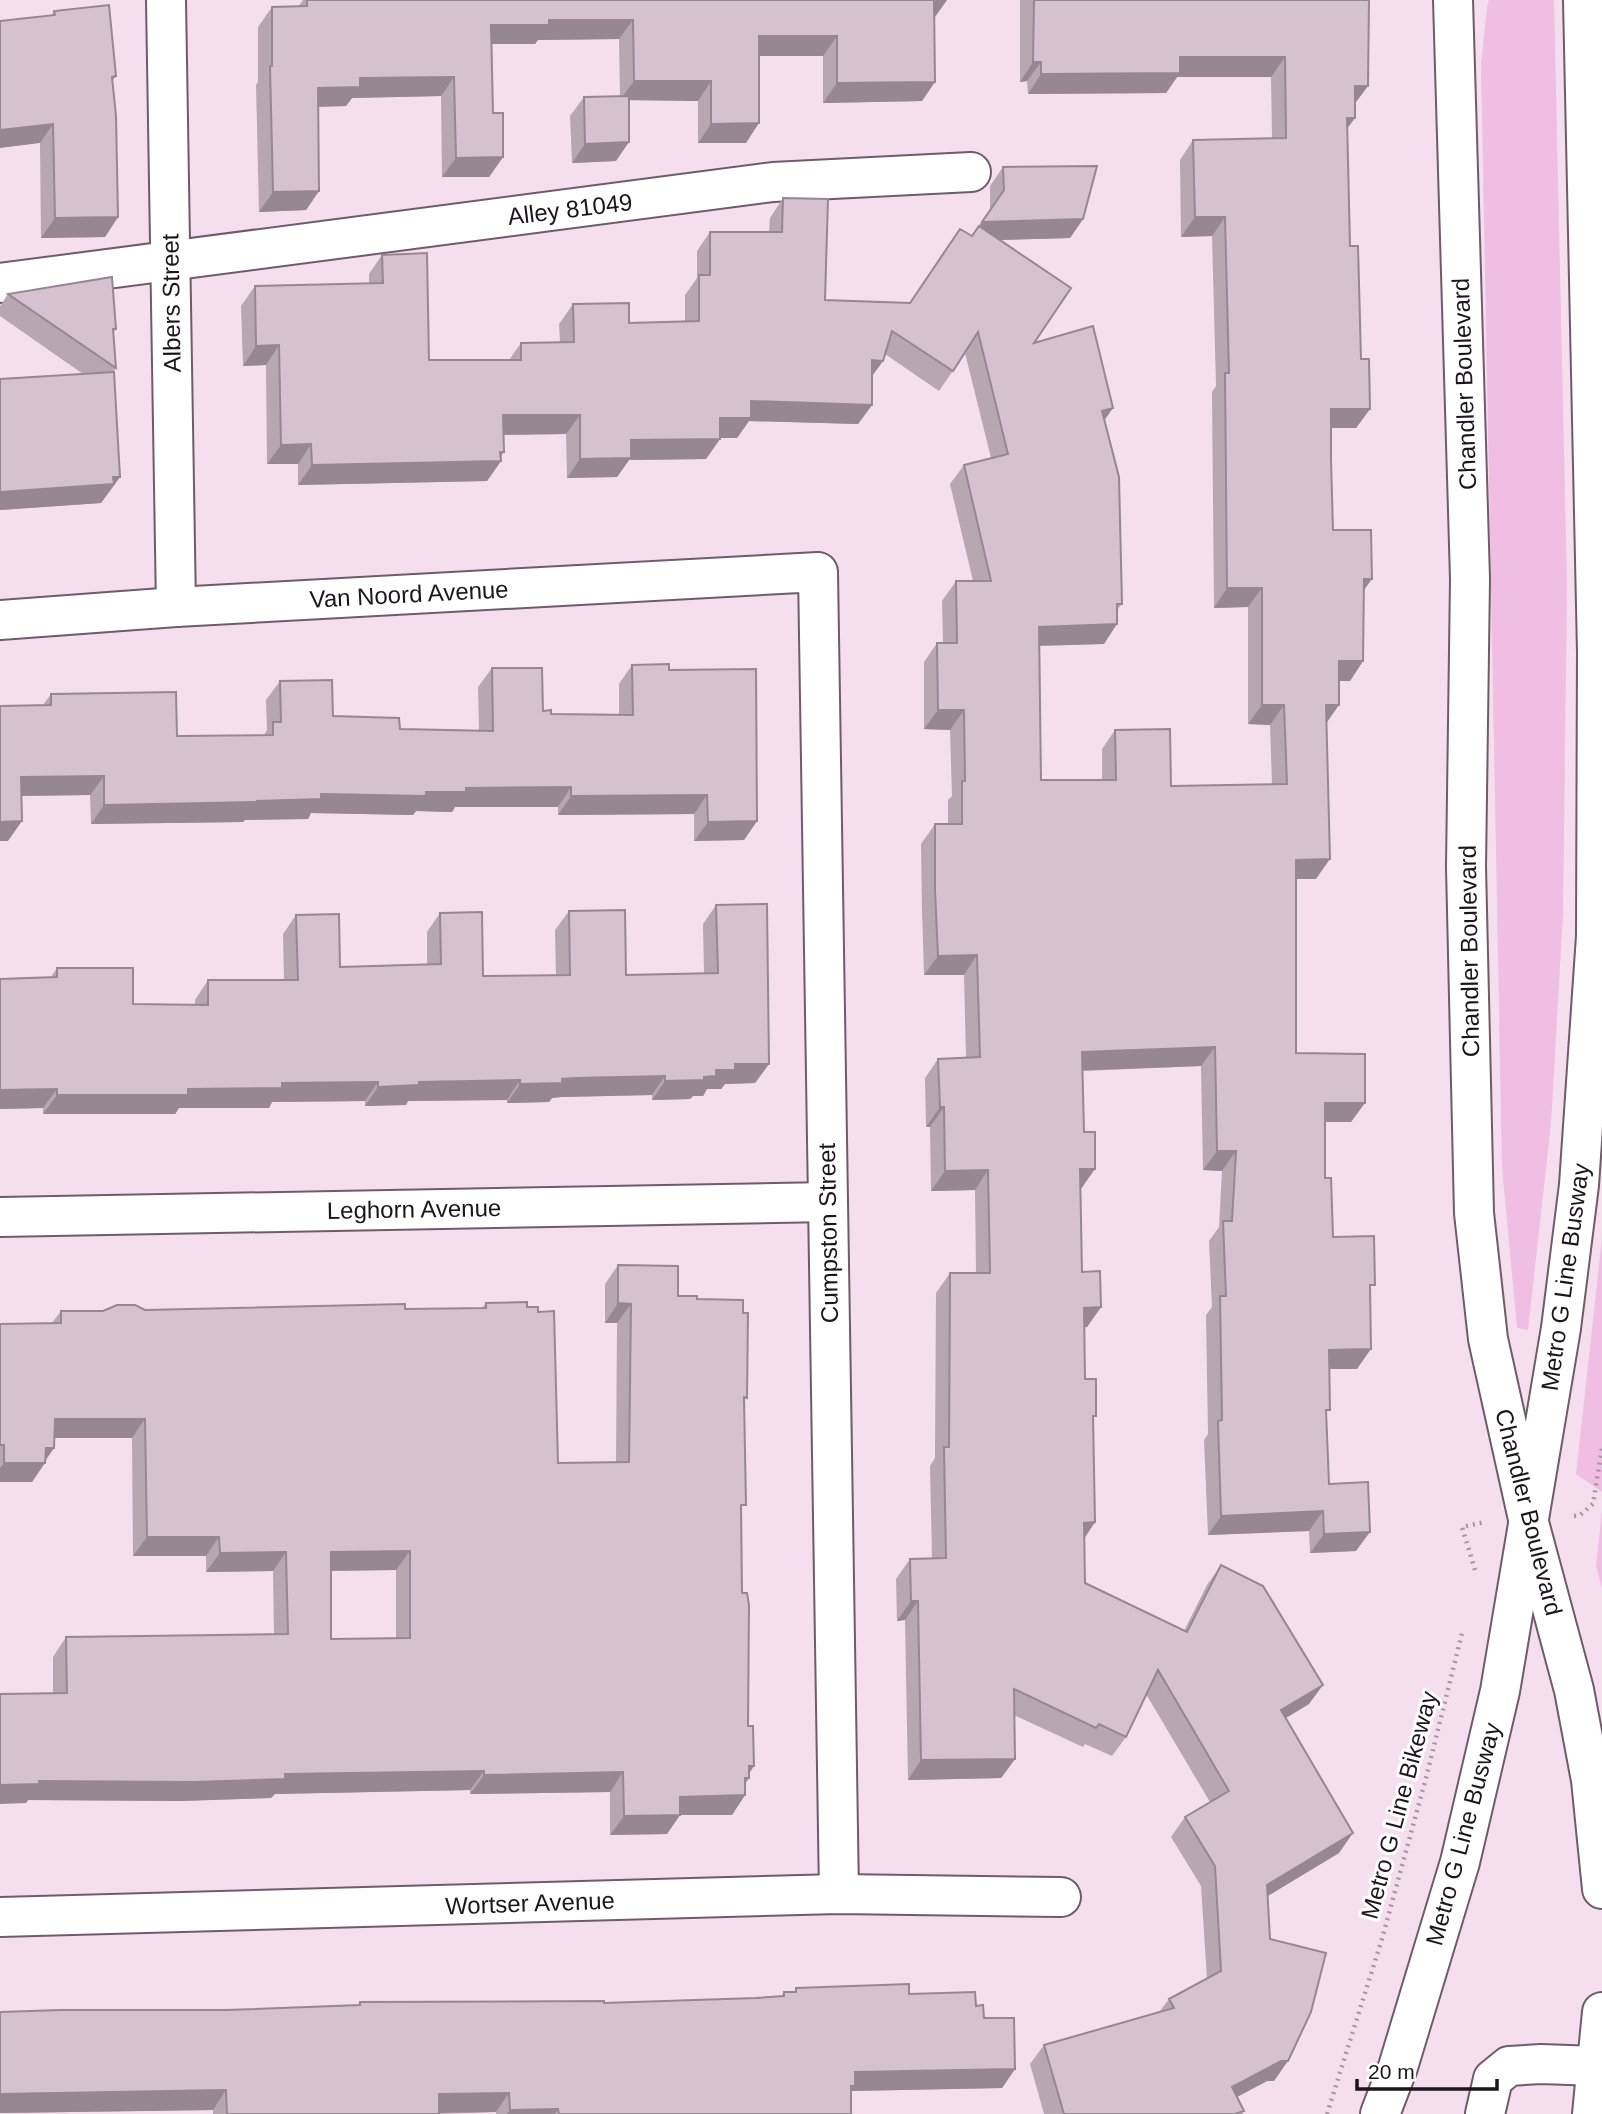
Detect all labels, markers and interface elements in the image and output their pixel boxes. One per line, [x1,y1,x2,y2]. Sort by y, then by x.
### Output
street label: Alley 81049 [506,188,634,230]
street label: Albers Street [156,233,186,373]
street label: Chandler Boulevard [1447,278,1481,490]
street label: Van Noord Avenue [309,575,509,613]
street label: Chandler Boulevard [1454,845,1484,1057]
street label: Cumpston Street [813,1142,843,1323]
street label: Metro G Line Busway [1536,1162,1594,1392]
street label: Leghorn Avenue [327,1194,501,1224]
street label: Chandler Boulevard [1490,1406,1568,1618]
street label: Metro G Line Bikeway [1356,1688,1442,1922]
street label: Metro G Line Busway [1420,1720,1506,1948]
street label: Wortser Avenue [445,1887,615,1919]
scale bar [1357,2048,1497,2092]
text: 20 m [1368,2060,1415,2083]

